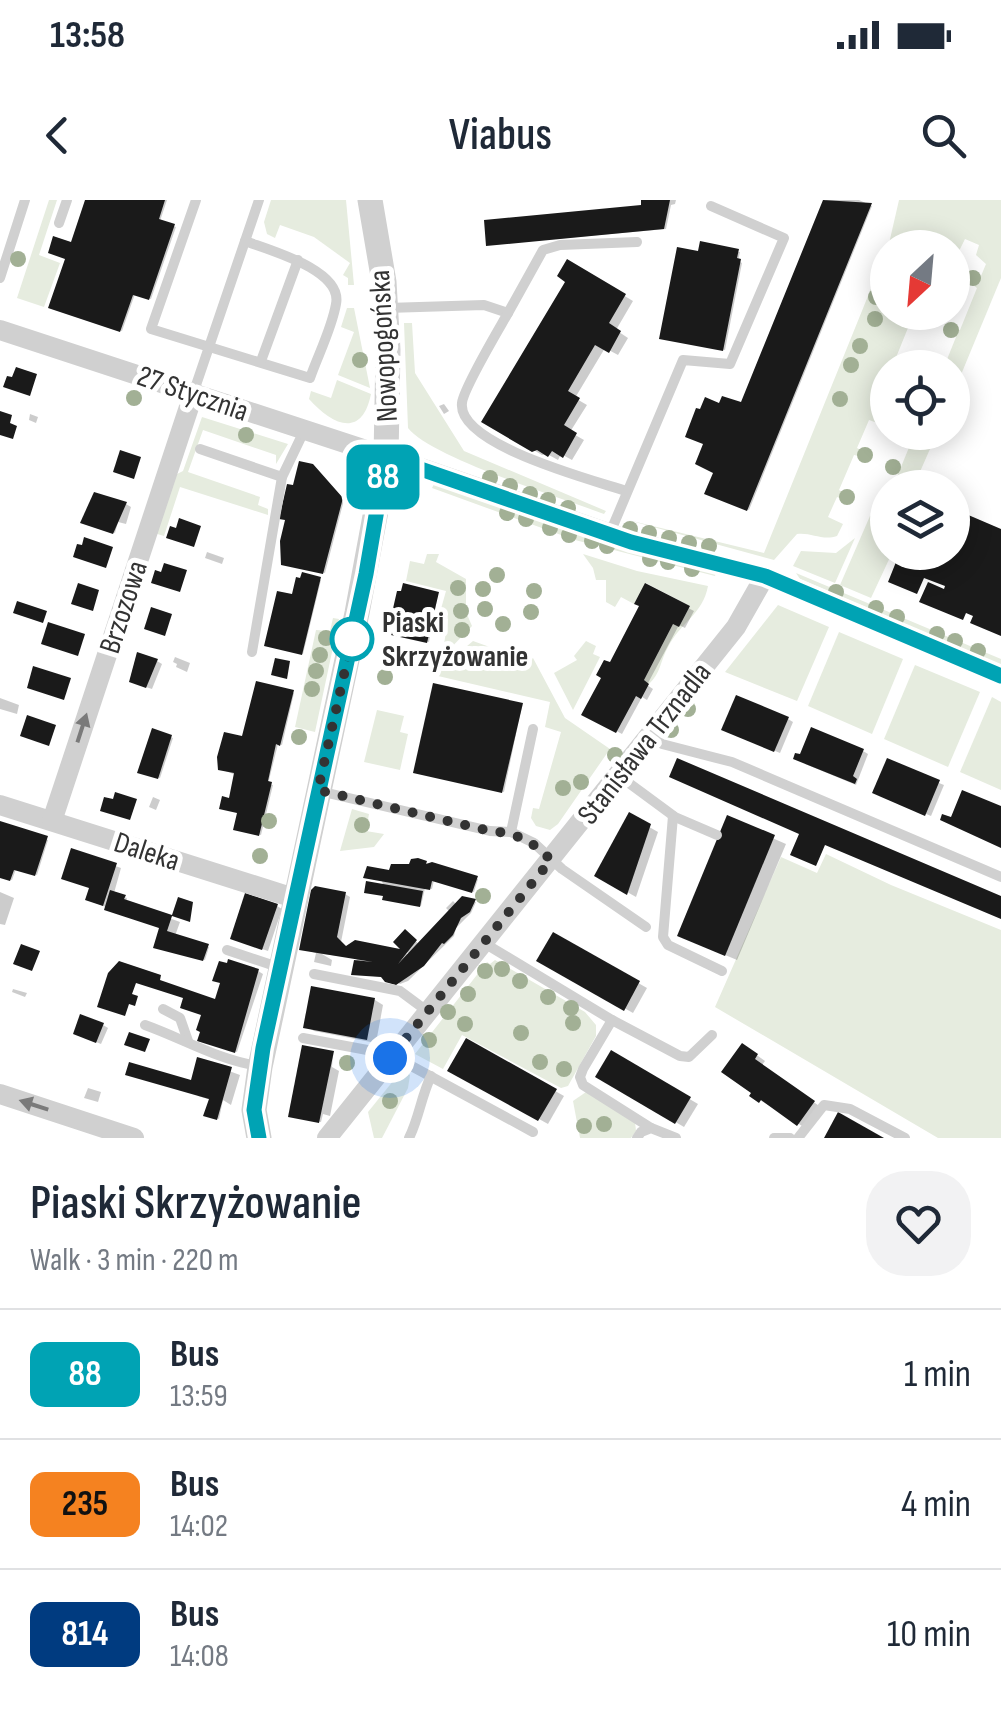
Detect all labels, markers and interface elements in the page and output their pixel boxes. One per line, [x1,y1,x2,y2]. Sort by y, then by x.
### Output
text: 13:58 [50,13,125,58]
icon: back [30,108,85,163]
text: Viabus [449,108,552,163]
icon: search [916,108,971,163]
north arrow [870,230,970,330]
map controls [870,230,970,570]
street label: Nowopogońska [362,269,406,423]
button: locate [870,350,970,450]
street label: 27 Stycznia [132,358,253,430]
line badge: 88 [338,444,428,510]
text: 88 [366,456,400,499]
button: layers [870,470,970,570]
street label: Brzozowa [92,556,156,658]
place label: Piaski Skrzyżowanie [382,605,528,675]
marker: Piaski Skrzyżowanie [331,618,373,660]
street label: Stanisława Trznadla [570,655,719,832]
one-way arrow [76,713,91,743]
street label: Daleka [109,825,184,879]
your location [365,1033,415,1083]
one-way arrow [18,1097,48,1112]
button: heart [866,1171,971,1276]
text: Piaski Skrzyżowanie [30,1175,362,1232]
text: Walk · 3 min · 220 m [30,1241,239,1280]
text: Bus [170,1332,219,1377]
text: 1 min [904,1352,971,1397]
text: 88 [68,1353,102,1396]
text: 13:59 [170,1377,228,1416]
text: Bus [170,1462,219,1507]
text: 4 min [901,1482,971,1527]
text: 235 [62,1483,108,1526]
text: 14:02 [170,1507,228,1546]
text: Bus [170,1592,219,1637]
text: 10 min [887,1612,971,1657]
text: 814 [62,1613,108,1656]
text: 14:08 [170,1637,229,1676]

